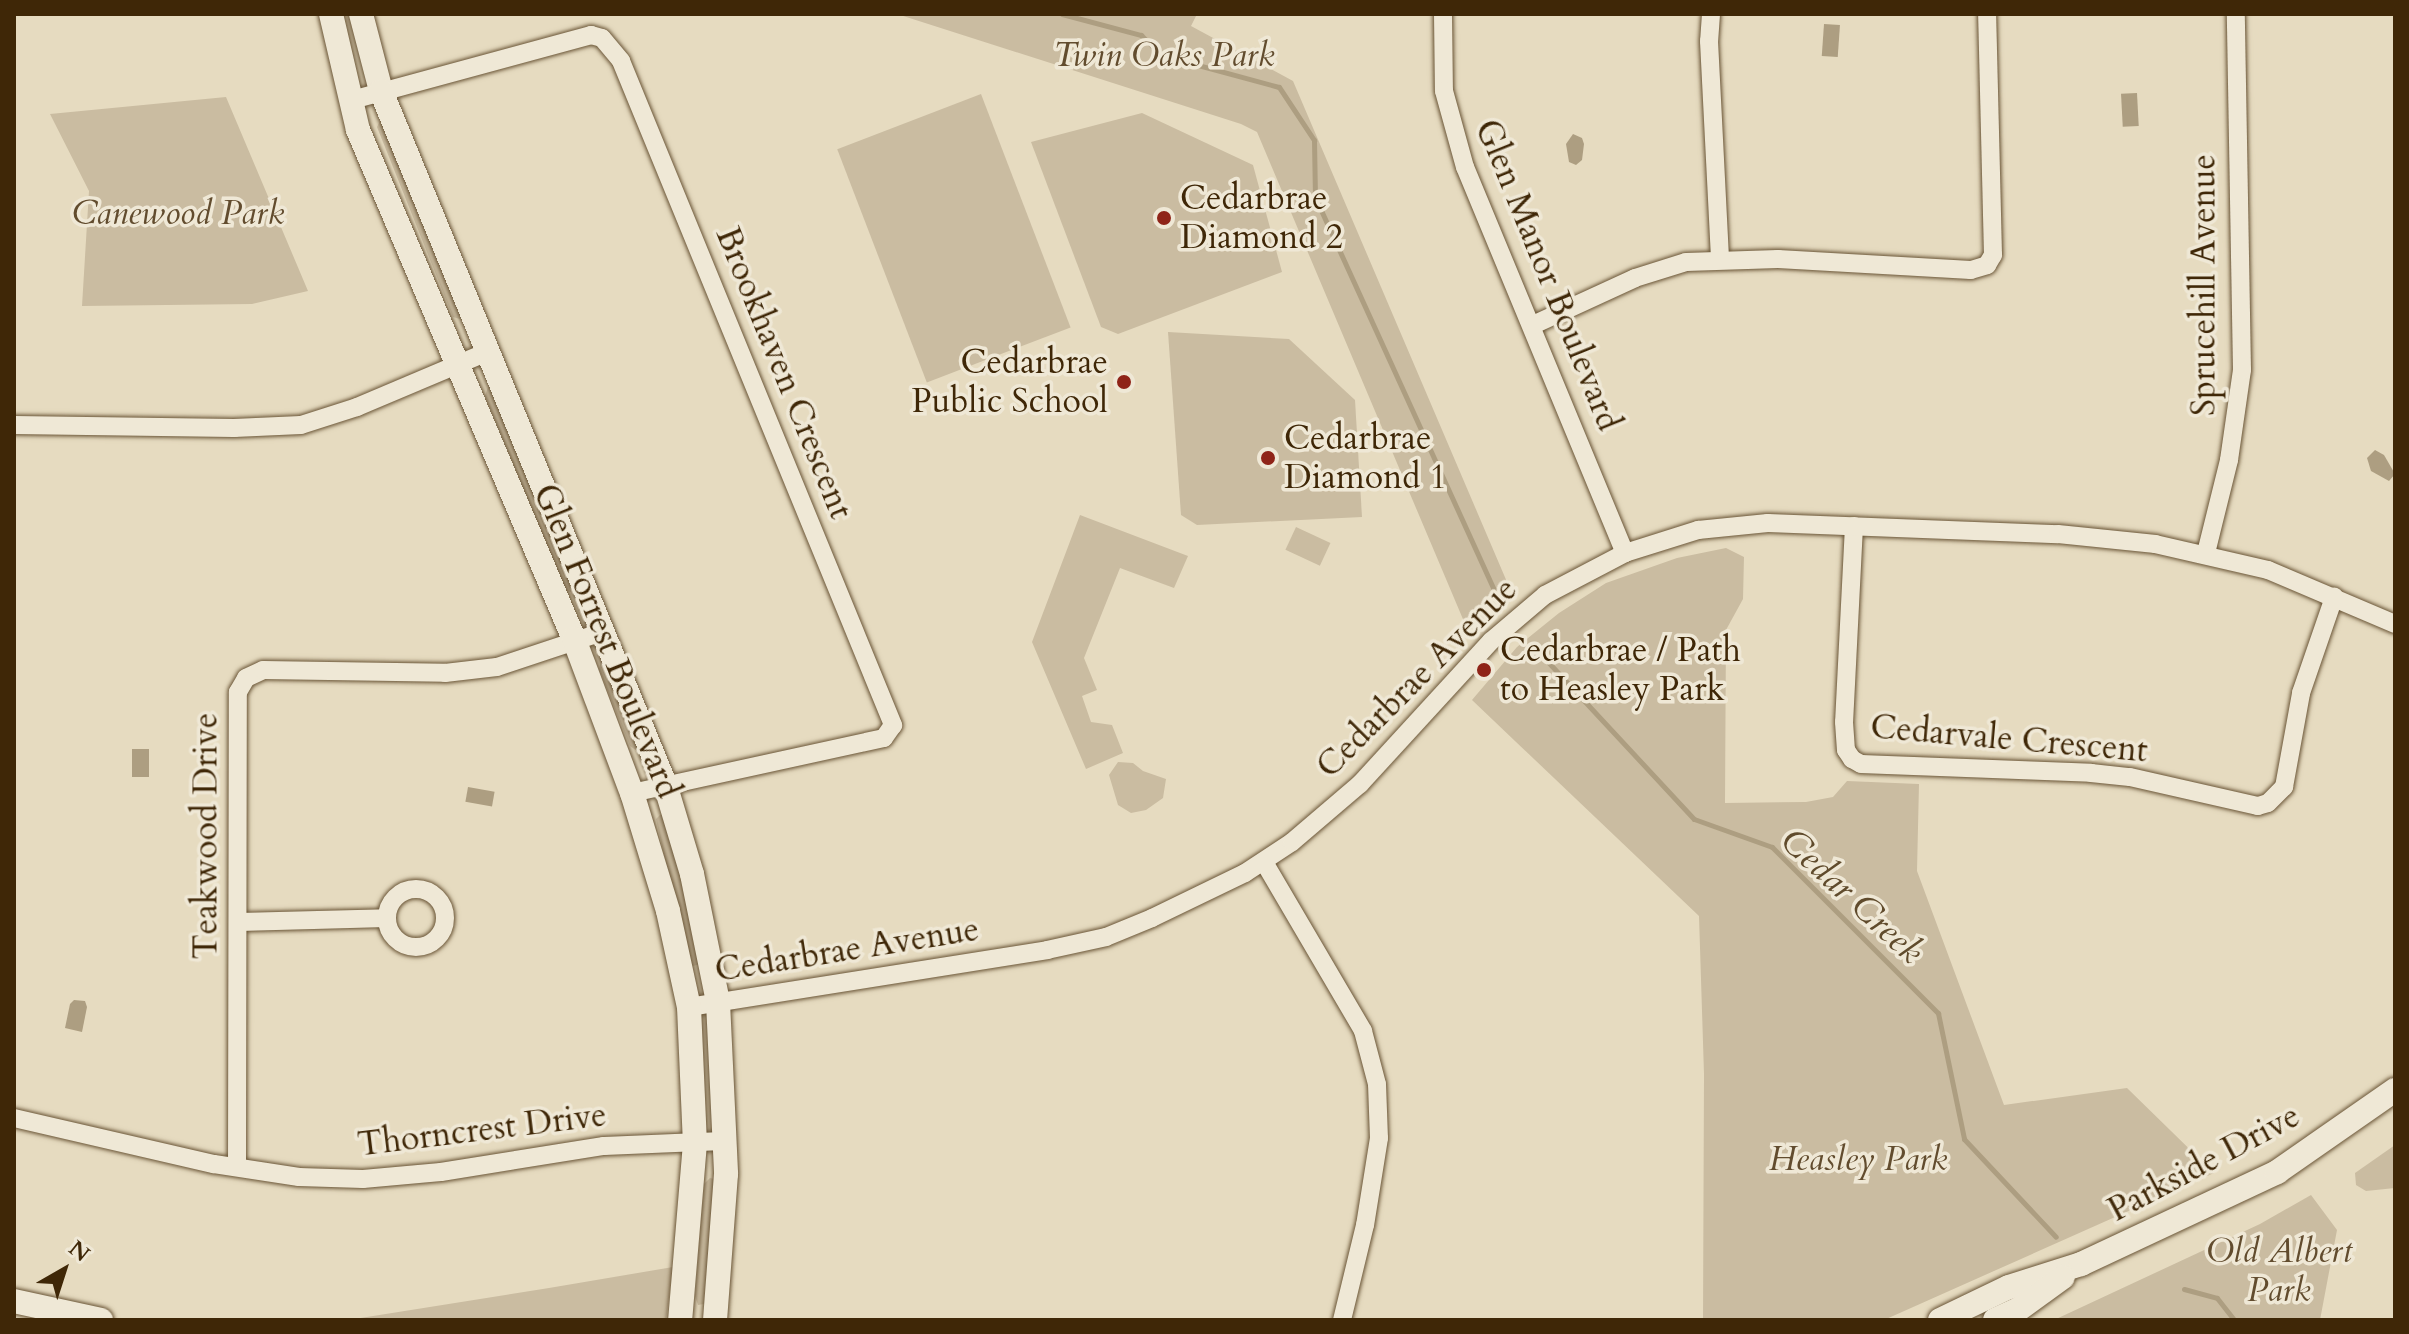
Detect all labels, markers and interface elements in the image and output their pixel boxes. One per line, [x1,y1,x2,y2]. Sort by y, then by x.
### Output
park label: Twin Oaks Park [1053,36,1275,76]
street label: Glen Manor Boulevard [1467,113,1629,437]
street label: Sprucehill Avenue [2184,154,2224,416]
place label: Cedarbrae Diamond 2 [1180,178,1343,258]
park label: Canewood Park [72,194,284,234]
marker: Cedarbrae Diamond 2 [1155,209,1173,227]
street label: Brookhaven Crescent [707,221,861,525]
place label: Cedarbrae Public School [912,342,1108,422]
marker: Cedarbrae Public School [1115,373,1133,391]
place label: Cedarbrae Diamond 1 [1284,418,1447,498]
marker: Cedarbrae Diamond 1 [1259,449,1277,467]
street label: Glen Forrest Boulevard [525,478,689,804]
street label: Cedarbrae Avenue [1308,569,1526,787]
place label: Cedarbrae / Path to Heasley Park [1500,630,1741,710]
marker: Cedarbrae / Path to Heasley Park [1475,661,1493,679]
street label: Cedarvale Crescent [1869,707,2149,771]
street label: Teakwood Drive [186,713,226,959]
water label: Cedar Creek [1772,819,1932,973]
street label: Cedarbrae Avenue [712,909,982,991]
street label: Thorncrest Drive [355,1094,609,1166]
street label: Parkside Drive [2101,1095,2307,1231]
park label: Heasley Park [1769,1140,1947,1180]
north arrow [24,1230,104,1310]
park label: Old Albert Park [2206,1231,2352,1310]
text: N [62,1234,96,1269]

